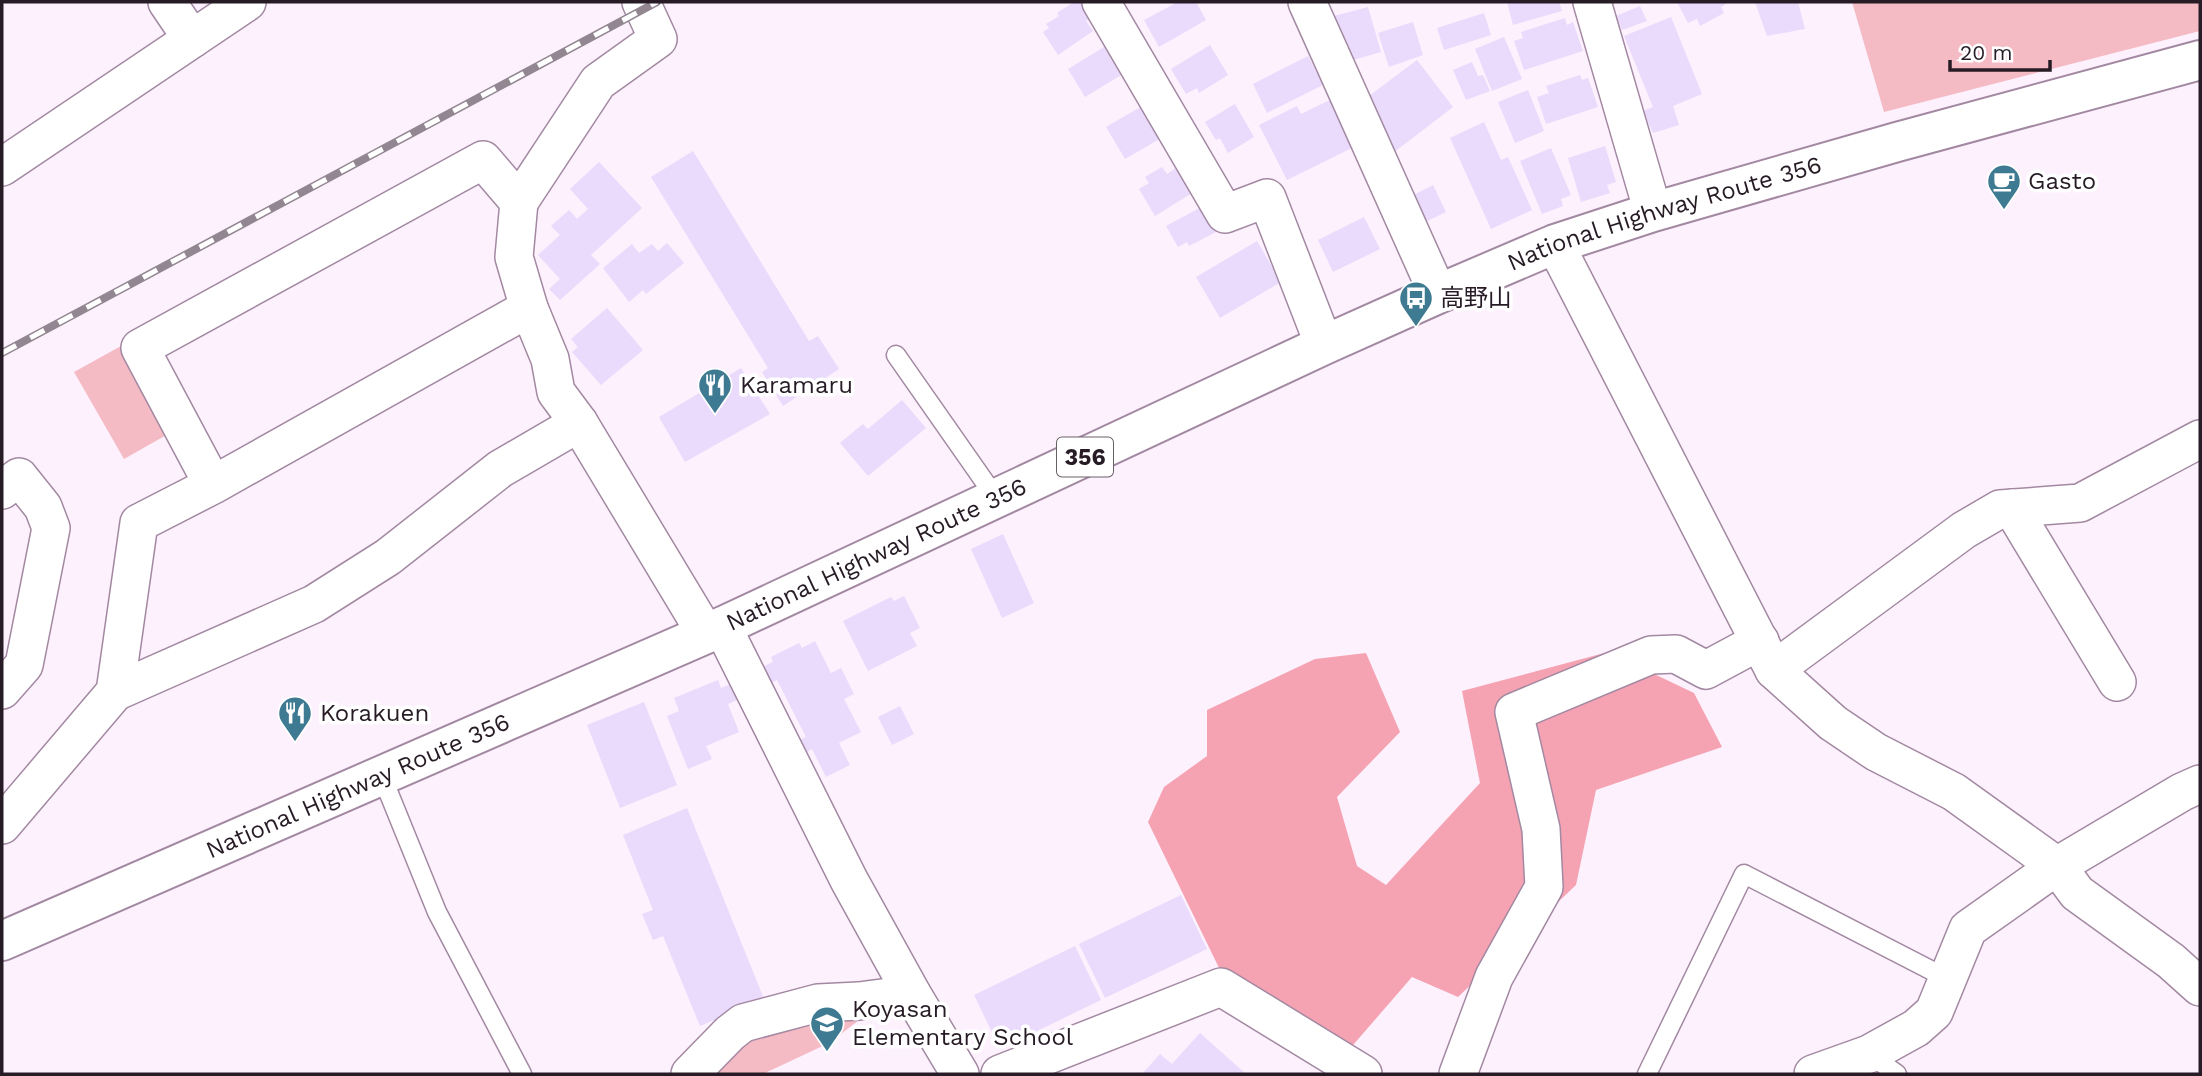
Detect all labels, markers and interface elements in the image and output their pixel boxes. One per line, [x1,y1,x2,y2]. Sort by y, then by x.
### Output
scale bar [1950,28,2050,72]
text: 20 m [1960,40,2012,65]
street label: National Highway Route 356 [1503,150,1825,277]
cafe icon: Gasto [1985,162,2023,211]
place label: Gasto [2028,167,2096,195]
bus stop icon: 高野山 [1397,279,1435,328]
place label: 高野山 [1440,284,1512,312]
restaurant icon: Karamaru [696,366,734,415]
place label: Karamaru [740,371,853,399]
road number: 356 [1057,438,1113,477]
street label: National Highway Route 356 [722,472,1031,637]
restaurant icon: Korakuen [276,694,314,743]
place label: Korakuen [320,699,429,727]
street label: National Highway Route 356 [202,707,514,864]
place label: Koyasan Elementary School [852,995,1074,1051]
school or university icon: Koyasan Elementary School [808,1004,846,1053]

